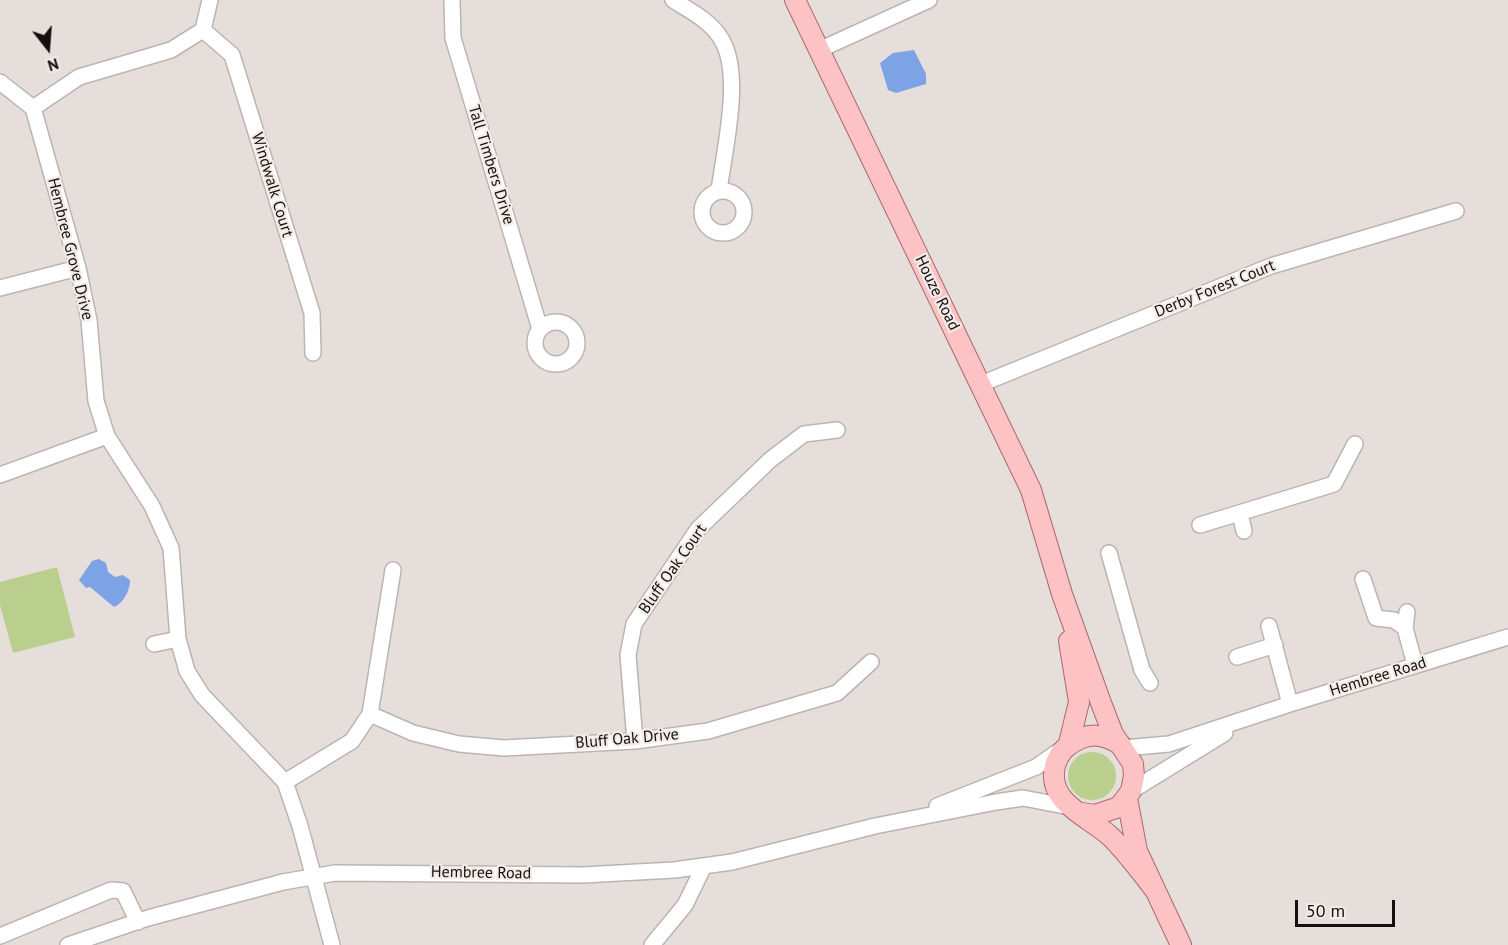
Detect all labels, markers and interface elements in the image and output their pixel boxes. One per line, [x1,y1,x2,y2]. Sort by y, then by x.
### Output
north arrow [18,18,78,78]
text: N [45,54,61,76]
street label: Tall Timbers Drive [464,103,518,227]
street label: Windwalk Court [247,130,297,240]
street label: Hembree Grove Drive [43,176,97,322]
street label: Houze Road [911,252,963,334]
street label: Derby Forest Court [1152,256,1278,322]
street label: Bluff Oak Court [635,520,711,618]
street label: Hembree Road [1327,653,1429,701]
street label: Bluff Oak Drive [574,725,680,753]
street label: Hembree Road [431,863,531,883]
scale bar [1298,888,1398,926]
text: 50 m [1306,899,1345,922]

